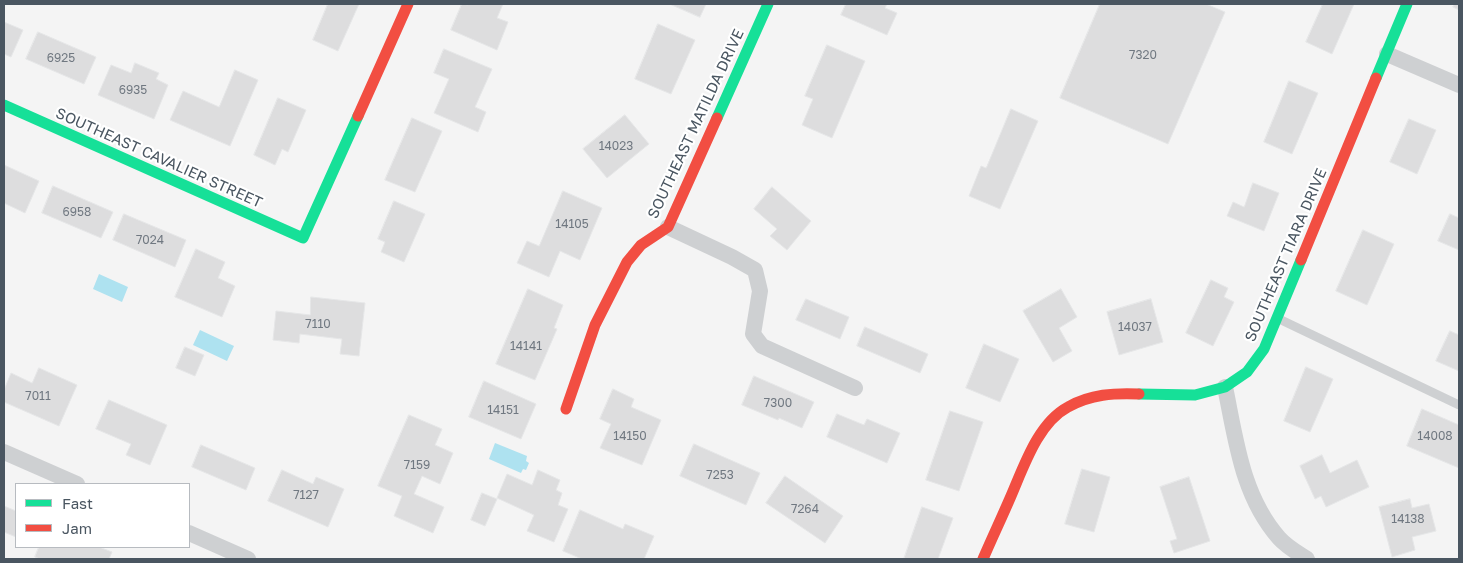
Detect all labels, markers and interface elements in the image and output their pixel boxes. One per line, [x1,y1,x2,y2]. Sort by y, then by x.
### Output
street label: SOUTHEAST MATILDA DRIVE [644,26,748,222]
house number: 7320 [1129,48,1157,62]
house number: 6925 [47,51,75,65]
house number: 6935 [119,83,147,97]
street label: SOUTHEAST CAVALIER STREET [53,104,265,212]
house number: 14023 [599,139,633,153]
street label: SOUTHEAST TIARA DRIVE [1241,166,1331,344]
house number: 6958 [63,205,91,219]
house number: 14105 [555,217,589,231]
house number: 7024 [136,233,164,247]
house number: 7110 [305,317,331,331]
house number: 14037 [1118,320,1152,334]
house number: 14141 [510,339,542,353]
house number: 7011 [25,389,51,403]
house number: 7300 [764,396,792,410]
house number: 14151 [487,403,519,417]
house number: 14150 [613,429,647,443]
house number: 14008 [1417,429,1453,443]
house number: 7159 [404,458,430,472]
house number: 7253 [706,468,734,482]
legend [15,483,190,548]
house number: 7127 [293,488,319,502]
text: Fast [62,494,93,512]
house number: 7264 [791,502,819,516]
house number: 14138 [1391,512,1425,526]
text: Jam [62,519,92,537]

